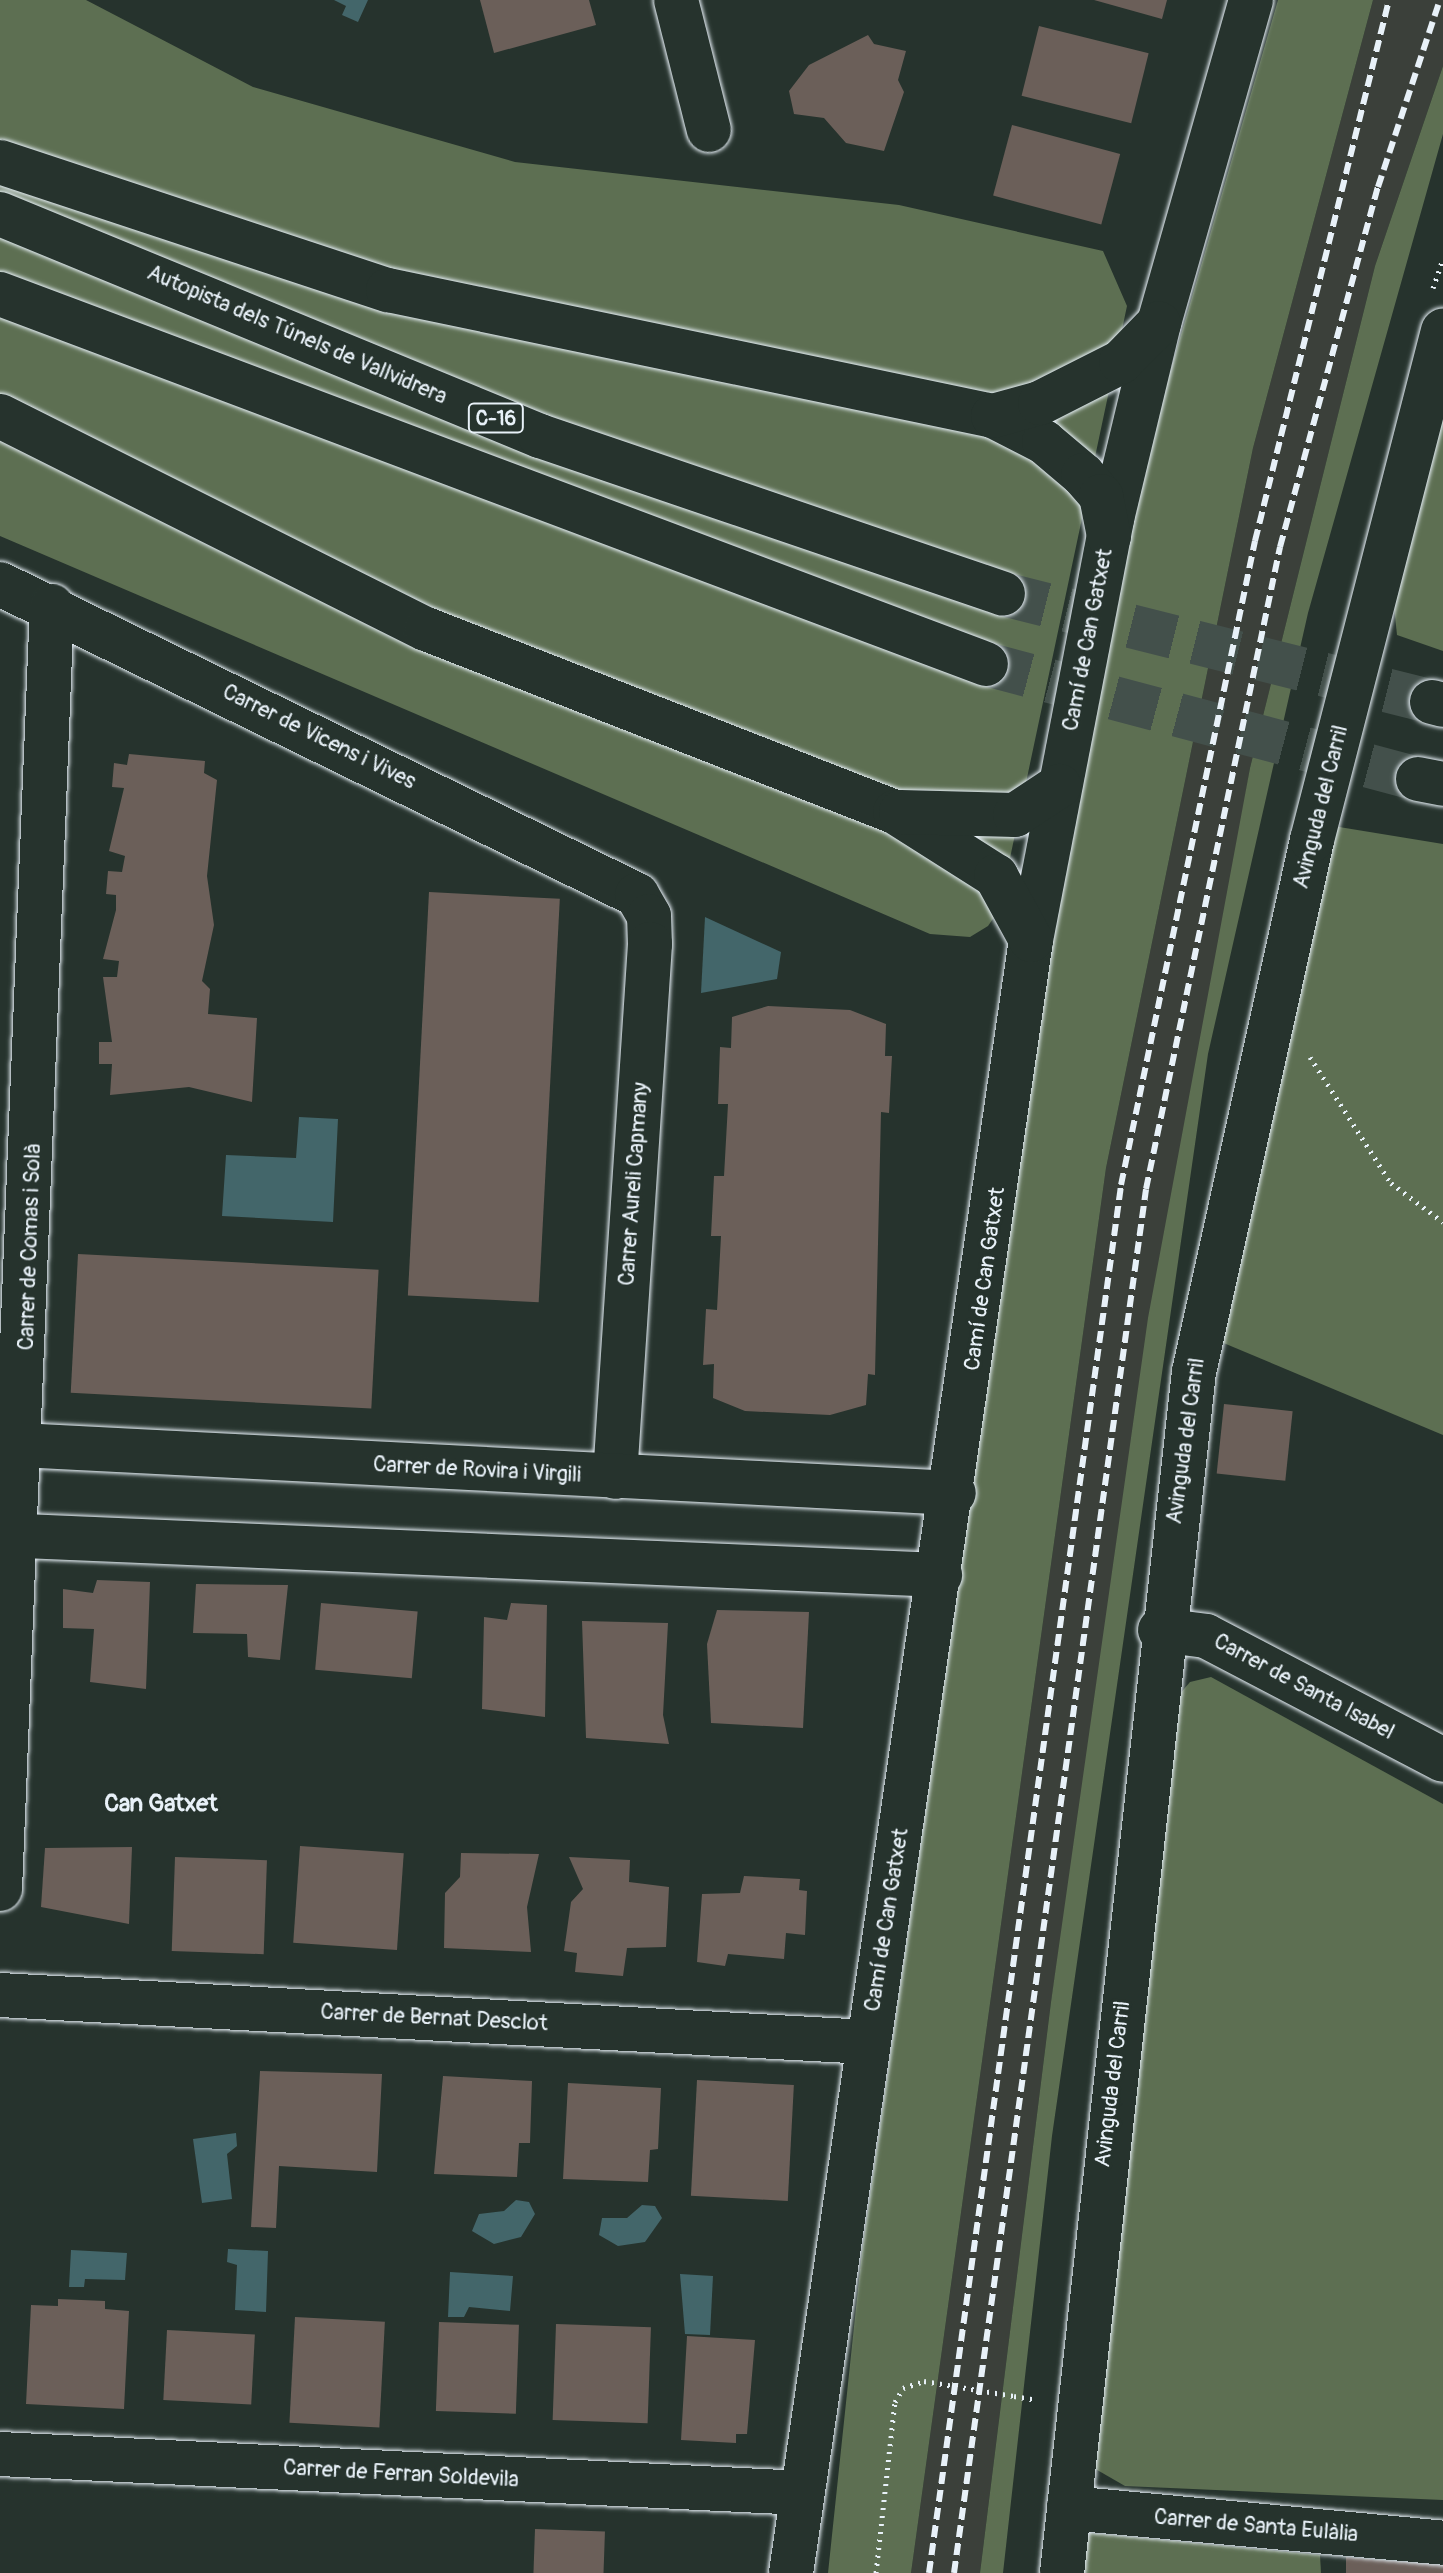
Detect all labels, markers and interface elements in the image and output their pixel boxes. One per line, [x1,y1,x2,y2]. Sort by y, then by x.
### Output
street label: Autopista dels Túnels de Vallvidrera [143,260,451,410]
road number: C-16 [466,402,526,434]
street label: Camí de Can Gatxet [1057,547,1119,733]
street label: Carrer de Vicens i Vives [218,679,420,795]
street label: Avinguda del Carril [1288,723,1354,891]
street label: Carrer Aureli Capmany [614,1081,654,1287]
street label: Carrer de Comas i Solà [13,1143,47,1351]
street label: Camí de Can Gatxet [959,1186,1011,1372]
street label: Avinguda del Carril [1161,1356,1211,1526]
street label: Carrer de Rovira i Virgili [372,1451,582,1489]
street label: Carrer de Santa Isabel [1209,1628,1399,1746]
district label: Can Gatxet [104,1790,218,1818]
street label: Camí de Can Gatxet [859,1827,915,2013]
street label: Carrer de Bernat Desclot [320,1999,548,2037]
street label: Avinguda del Carril [1090,1999,1136,2169]
street label: Carrer de Ferran Soldevila [282,2455,520,2493]
street label: Carrer de Santa Eulàlia [1153,2504,1359,2548]

